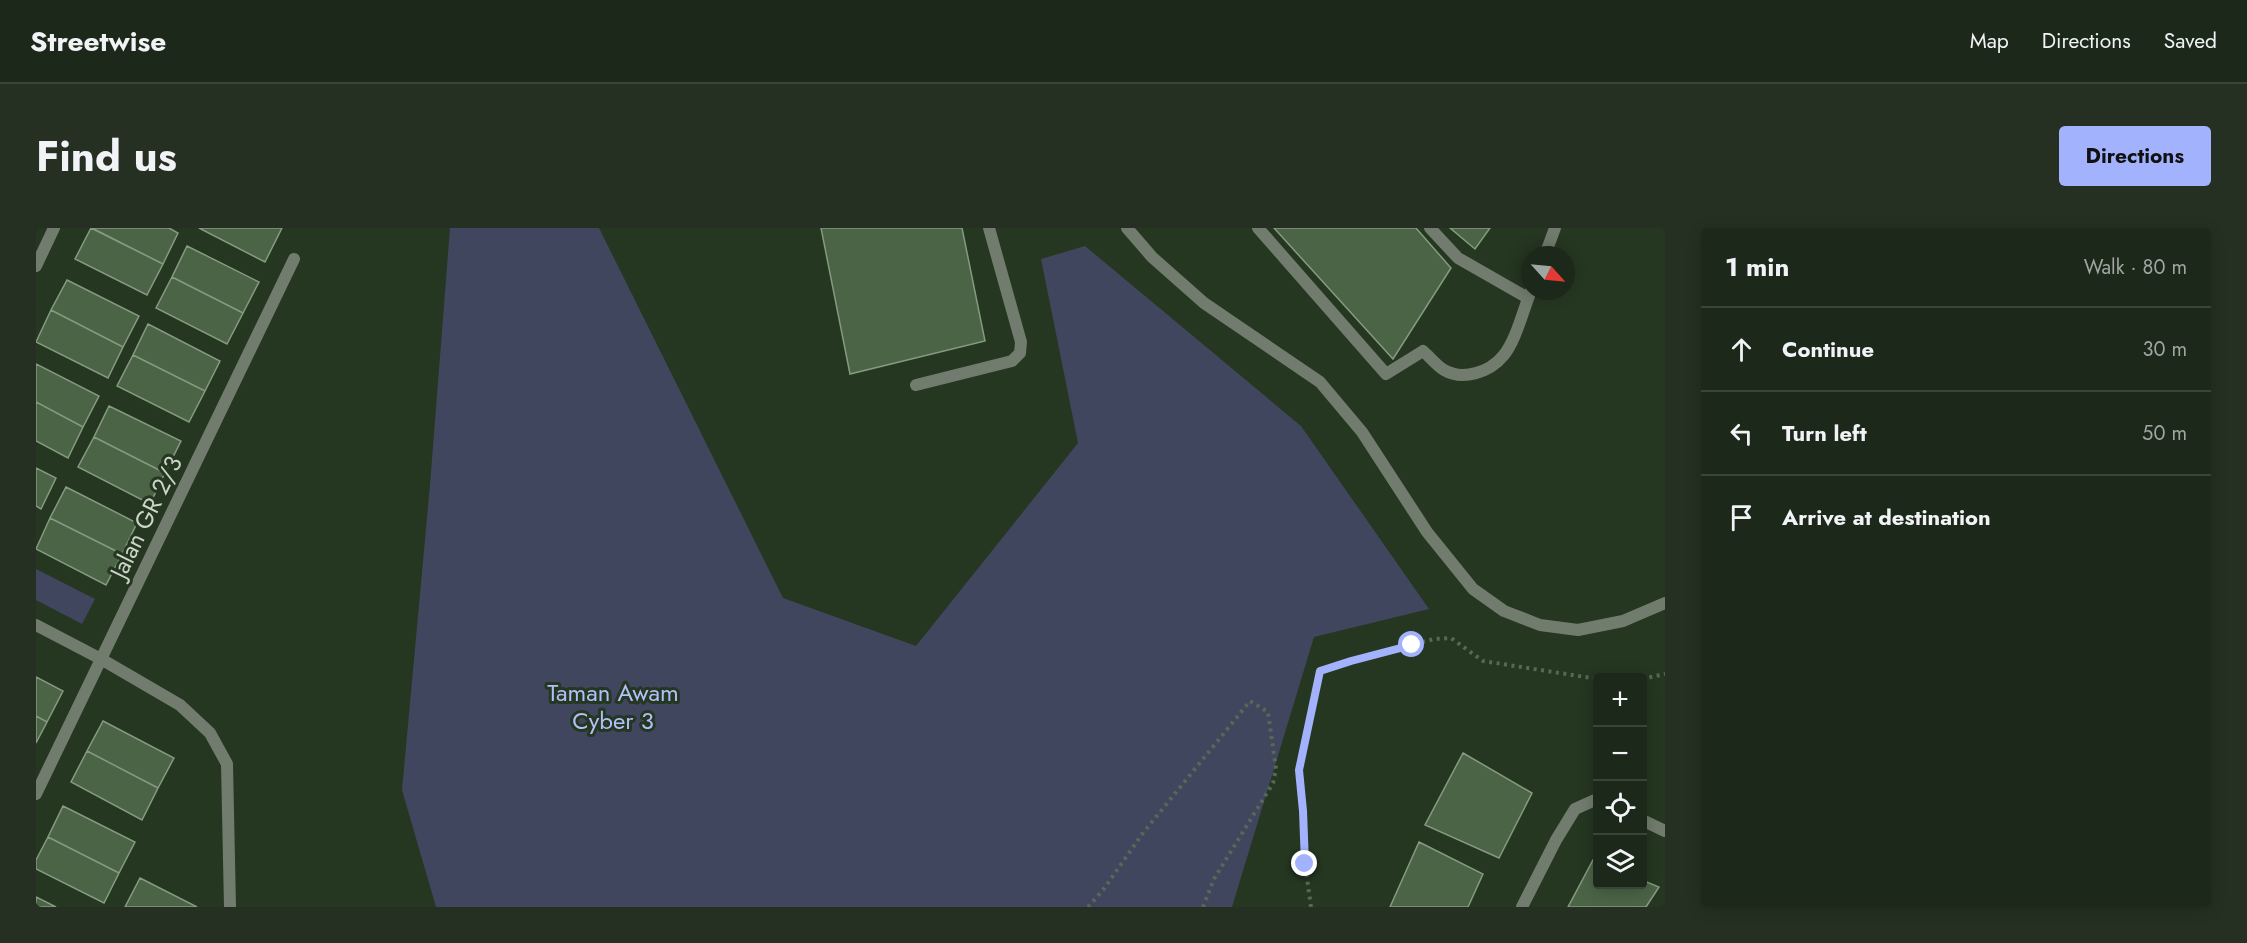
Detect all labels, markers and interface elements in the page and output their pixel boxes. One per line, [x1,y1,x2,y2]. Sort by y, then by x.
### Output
text: Streetwise [30,21,166,62]
text: Map [1970,26,2009,56]
text: Directions [2042,26,2131,56]
text: Saved [2164,26,2217,56]
text: Find us [36,126,177,187]
button: Directions [2059,126,2211,186]
north arrow [1521,246,1575,300]
text: 1 min [1725,248,1789,286]
text: Walk · 80 m [2084,253,2187,282]
icon: ahead [1725,333,1758,366]
text: Continue [1782,333,1874,365]
text: 30 m [2142,335,2187,364]
icon: left [1725,417,1758,450]
text: Turn left [1782,417,1867,449]
text: 50 m [2142,419,2187,448]
street label: Jalan GR 2/3 [100,450,191,587]
icon: arrive [1725,501,1758,534]
text: Arrive at destination [1782,501,1991,533]
route start [1398,631,1424,657]
map controls [1593,673,1647,889]
button: + [1593,673,1647,727]
park label: Taman Awam Cyber 3 [547,675,679,738]
button: − [1593,727,1647,781]
button: locate [1593,781,1647,835]
button: layers [1593,835,1647,889]
route end [1291,850,1317,876]

